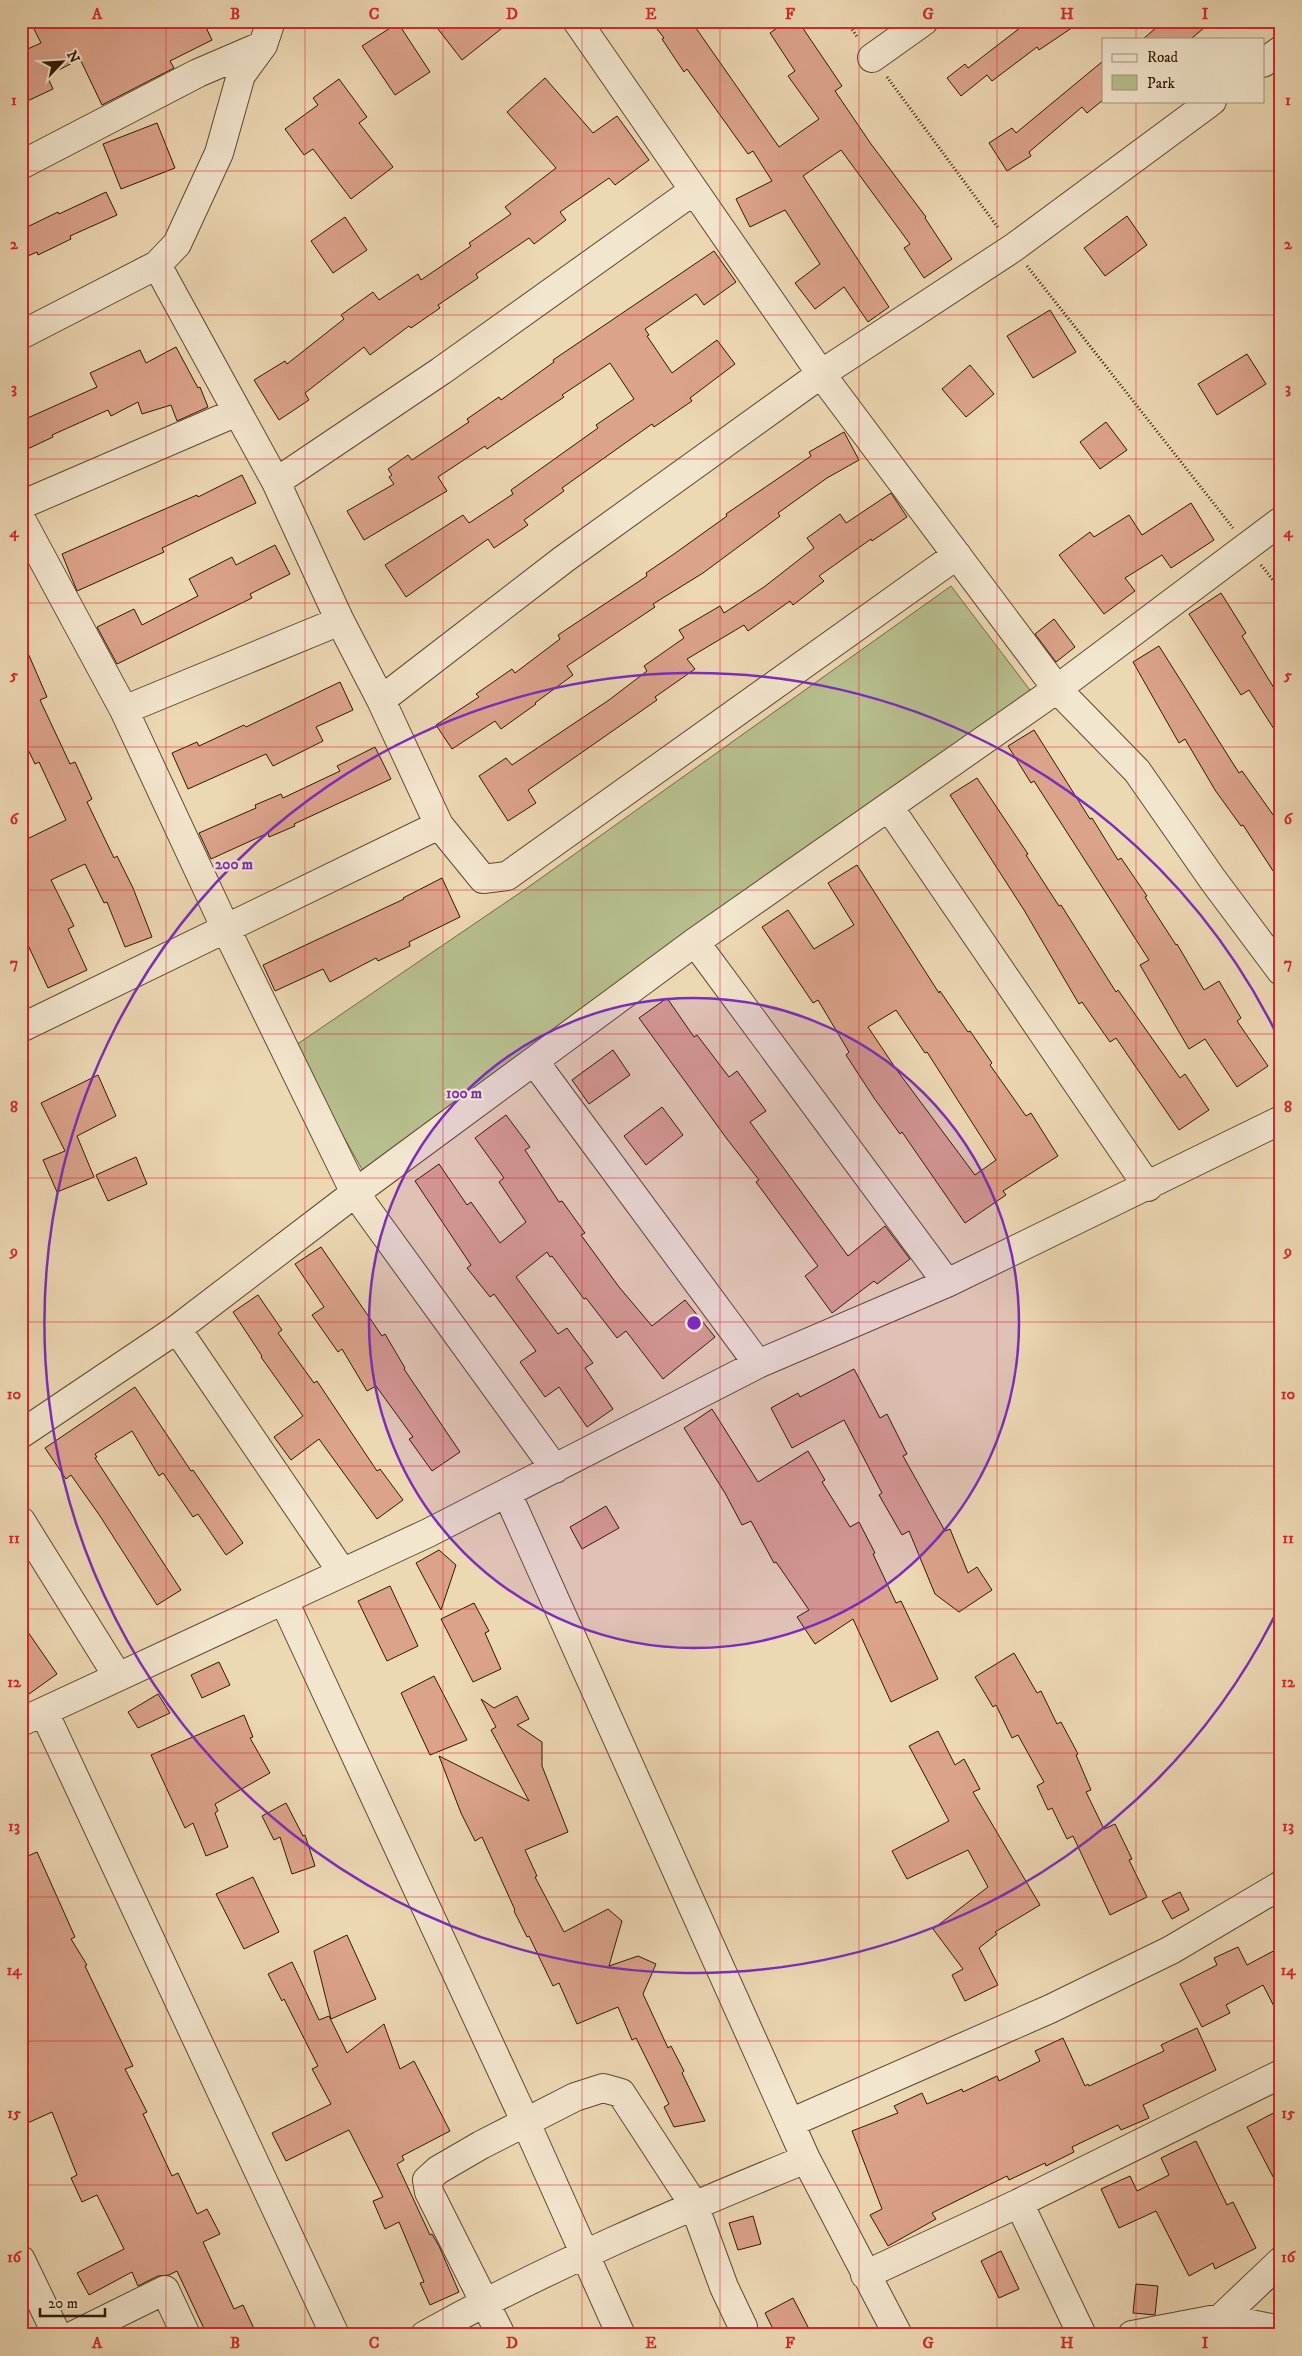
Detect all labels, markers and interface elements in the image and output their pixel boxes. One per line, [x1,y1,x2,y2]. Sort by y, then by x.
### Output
text: A [91,4,103,24]
text: B [230,4,240,24]
text: C [369,4,379,24]
text: D [506,4,518,24]
text: E [645,4,657,24]
text: F [785,4,795,24]
text: G [922,4,934,24]
text: H [1060,4,1074,24]
text: I [1202,4,1209,24]
north arrow [38,38,88,88]
legend [1102,38,1264,102]
text: N [62,48,84,66]
text: Road [1147,48,1179,67]
text: Park [1147,74,1176,93]
text: 1 [11,90,17,110]
text: 1 [1285,90,1291,110]
text: 2 [10,234,19,254]
text: 2 [1284,234,1293,254]
text: 3 [11,378,17,398]
text: 3 [1285,378,1291,398]
text: 4 [8,522,19,542]
text: 4 [1282,522,1293,542]
text: 5 [9,665,18,685]
text: 5 [1283,665,1292,685]
text: 6 [10,809,20,829]
text: 6 [1284,809,1294,829]
text: 200 m [215,855,254,874]
text: 7 [10,953,18,973]
text: 7 [1284,953,1292,973]
text: 100 m [446,1084,483,1103]
text: 8 [10,1097,18,1117]
text: 8 [1284,1097,1292,1117]
text: 9 [9,1241,18,1261]
text: 9 [1283,1241,1292,1261]
centre of rings [685,1314,703,1332]
text: 10 [7,1384,22,1404]
text: 10 [1281,1384,1296,1404]
text: 11 [8,1528,20,1548]
text: 11 [1282,1528,1294,1548]
text: 12 [7,1672,22,1692]
text: 12 [1281,1672,1296,1692]
text: 13 [8,1816,20,1836]
text: 13 [1282,1816,1294,1836]
text: 14 [6,1960,22,1980]
text: 14 [1280,1960,1296,1980]
text: 15 [7,2103,21,2123]
text: 15 [1281,2103,1295,2123]
text: 16 [7,2247,23,2267]
text: 16 [1281,2247,1297,2267]
scale bar [40,2286,105,2318]
text: 20 m [48,2294,78,2313]
text: A [91,2333,103,2353]
text: B [230,2333,240,2353]
text: C [369,2333,379,2353]
text: D [506,2333,518,2353]
text: E [645,2333,657,2353]
text: F [785,2333,795,2353]
text: G [922,2333,934,2353]
text: H [1060,2333,1074,2353]
text: I [1202,2333,1209,2353]

